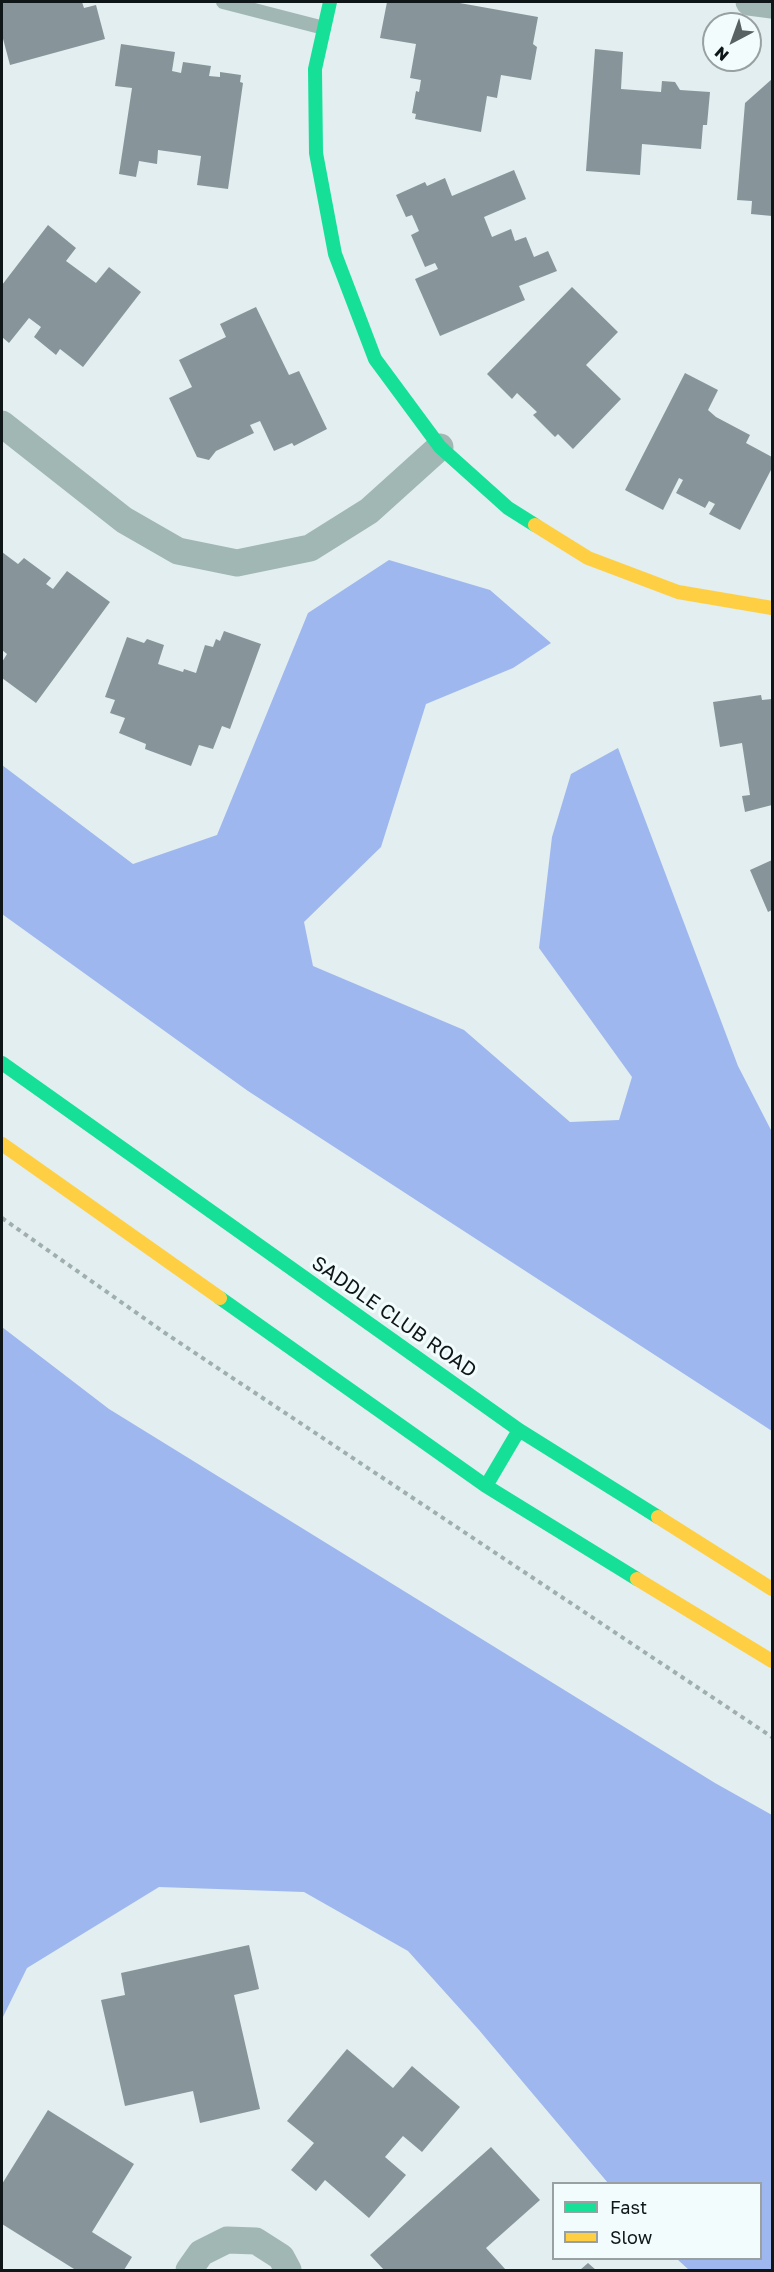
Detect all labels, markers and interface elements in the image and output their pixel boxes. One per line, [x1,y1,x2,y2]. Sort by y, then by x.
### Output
north arrow [702,12,762,72]
text: N [710,43,733,66]
street label: SADDLE CLUB ROAD [307,1251,481,1383]
legend [552,2182,762,2260]
text: Fast [610,2196,647,2218]
text: Slow [610,2226,652,2248]

